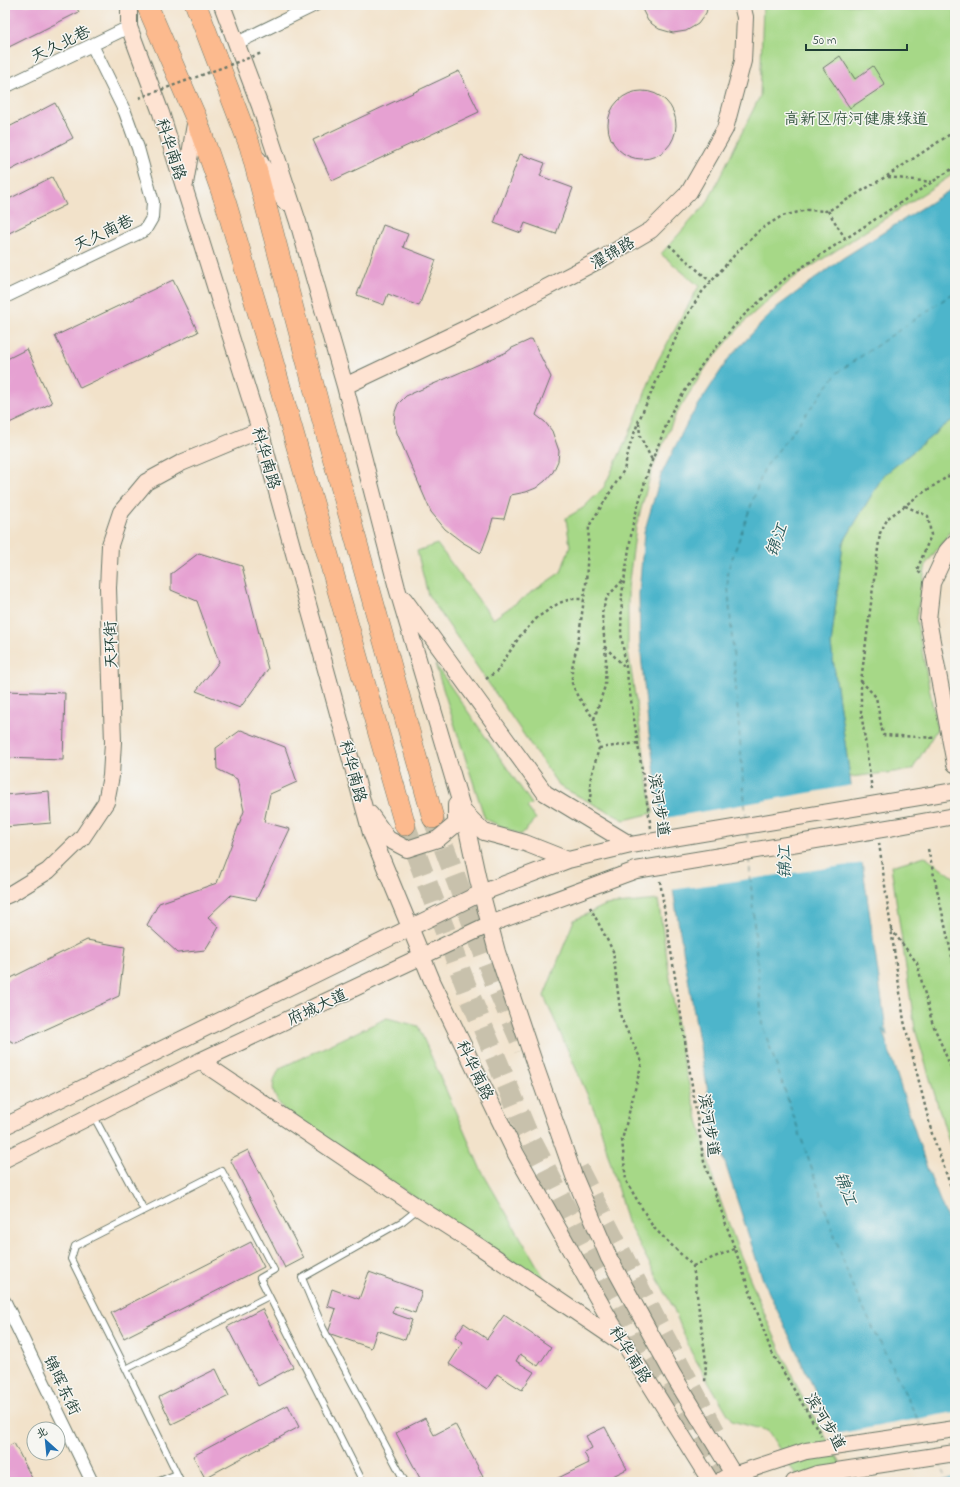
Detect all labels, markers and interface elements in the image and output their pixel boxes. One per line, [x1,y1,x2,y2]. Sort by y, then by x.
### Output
street label: 天久北巷 [27,20,95,70]
scale bar [806,26,907,52]
text: 50 m [812,32,836,50]
park label: 高新区府河健康绿道 [784,108,928,132]
street label: 科华南路 [149,115,191,184]
street label: 天久南巷 [70,209,138,259]
street label: 濯锦路 [586,231,640,276]
street label: 科华南路 [245,424,285,493]
water label: 锦江 [760,519,795,561]
street label: 天环街 [99,621,125,669]
street label: 科华南路 [332,737,372,806]
street label: 滨河步道 [641,772,675,839]
water label: 锦江 [772,844,799,879]
street label: 府城大道 [284,983,352,1032]
street label: 科华南路 [449,1037,499,1105]
street label: 滨河步道 [691,1092,725,1159]
water label: 锦江 [827,1168,863,1210]
street label: 科华南路 [602,1322,656,1389]
street label: 锦晖东街 [36,1352,86,1420]
street label: 滨河步道 [798,1388,851,1456]
north arrow [26,1421,66,1461]
text: 北 [33,1423,50,1443]

